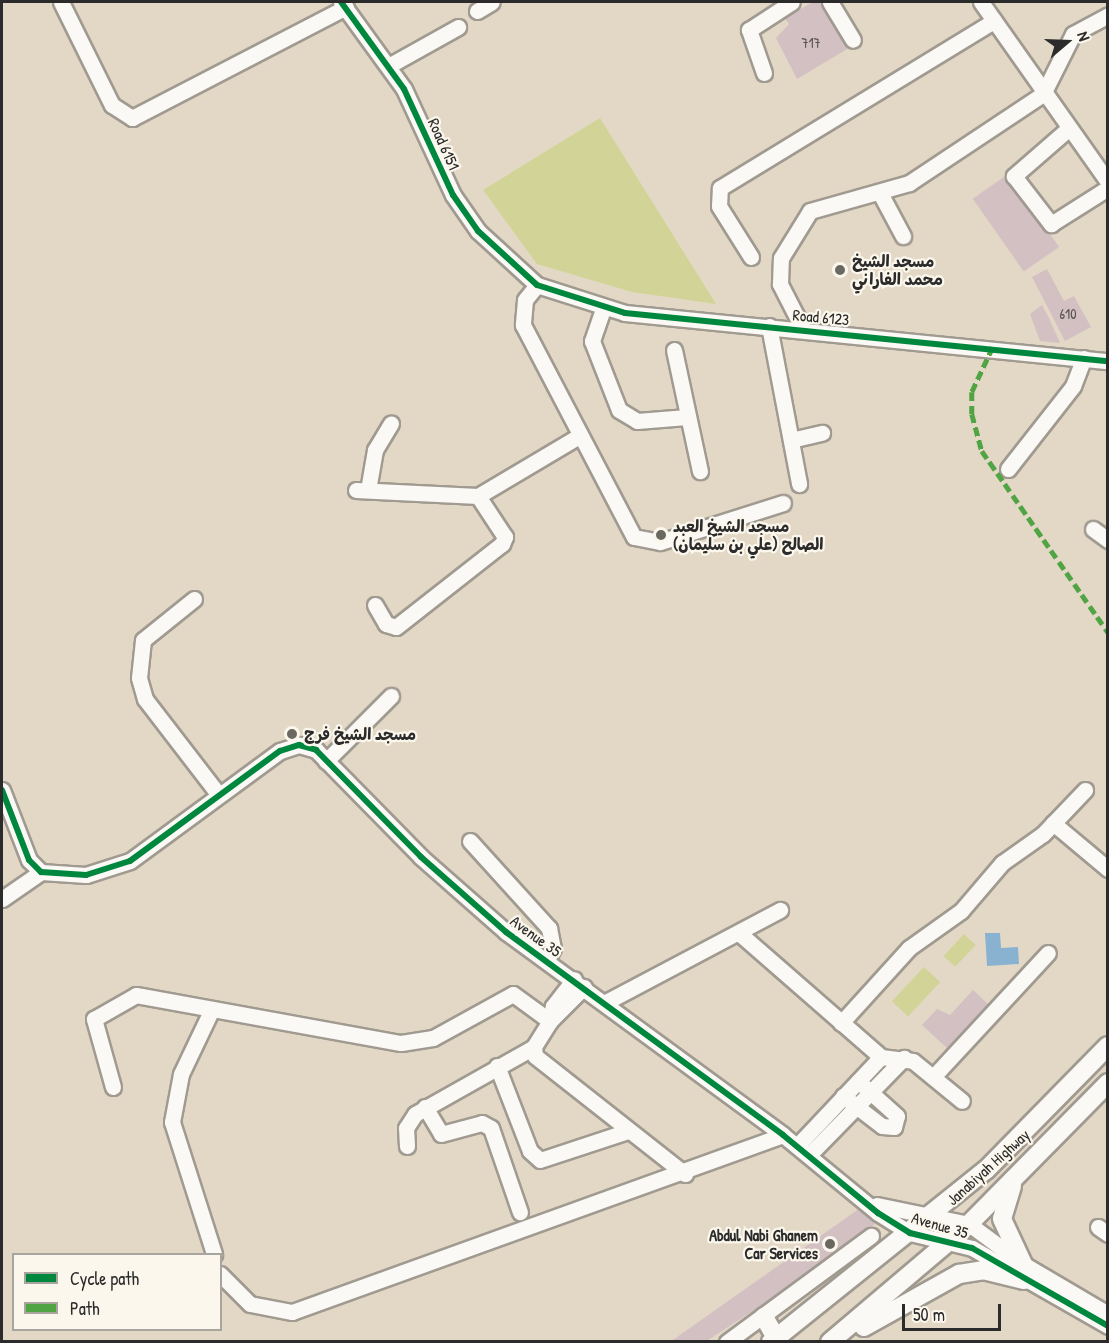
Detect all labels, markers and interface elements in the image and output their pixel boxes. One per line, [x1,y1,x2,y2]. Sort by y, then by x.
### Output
north arrow [1037,12,1097,72]
text: N [1072,29,1096,44]
house number: 717 [802,35,820,51]
street label: Road 6151 [424,115,464,173]
place label: مسجد الشيخ محمد الفاراني [852,251,943,289]
marker: مسجد الشيخ محمد الفاراني [833,263,847,277]
street label: Road 6123 [792,305,850,329]
house number: 610 [1060,306,1076,322]
place label: مسجد الشيخ العبد الصالح (علي بن سليمان) [673,516,823,554]
marker: مسجد الشيخ العبد الصالح (علي بن سليمان) [654,528,668,542]
place label: مسجد الشيخ فرج [304,724,416,744]
marker: مسجد الشيخ فرج [285,727,299,741]
street label: Avenue 35 [507,911,565,961]
street label: Janabiyah Highway [943,1125,1033,1209]
street label: Avenue 35 [909,1208,971,1242]
place label: Abdul Nabi Ghanem Car Services [709,1225,818,1263]
marker: Abdul Nabi Ghanem Car Services [823,1237,837,1251]
legend [12,1253,222,1331]
text: Cycle path [70,1266,139,1291]
scale bar [905,1292,1004,1330]
text: Path [70,1296,99,1321]
text: 50 m [913,1302,945,1327]

